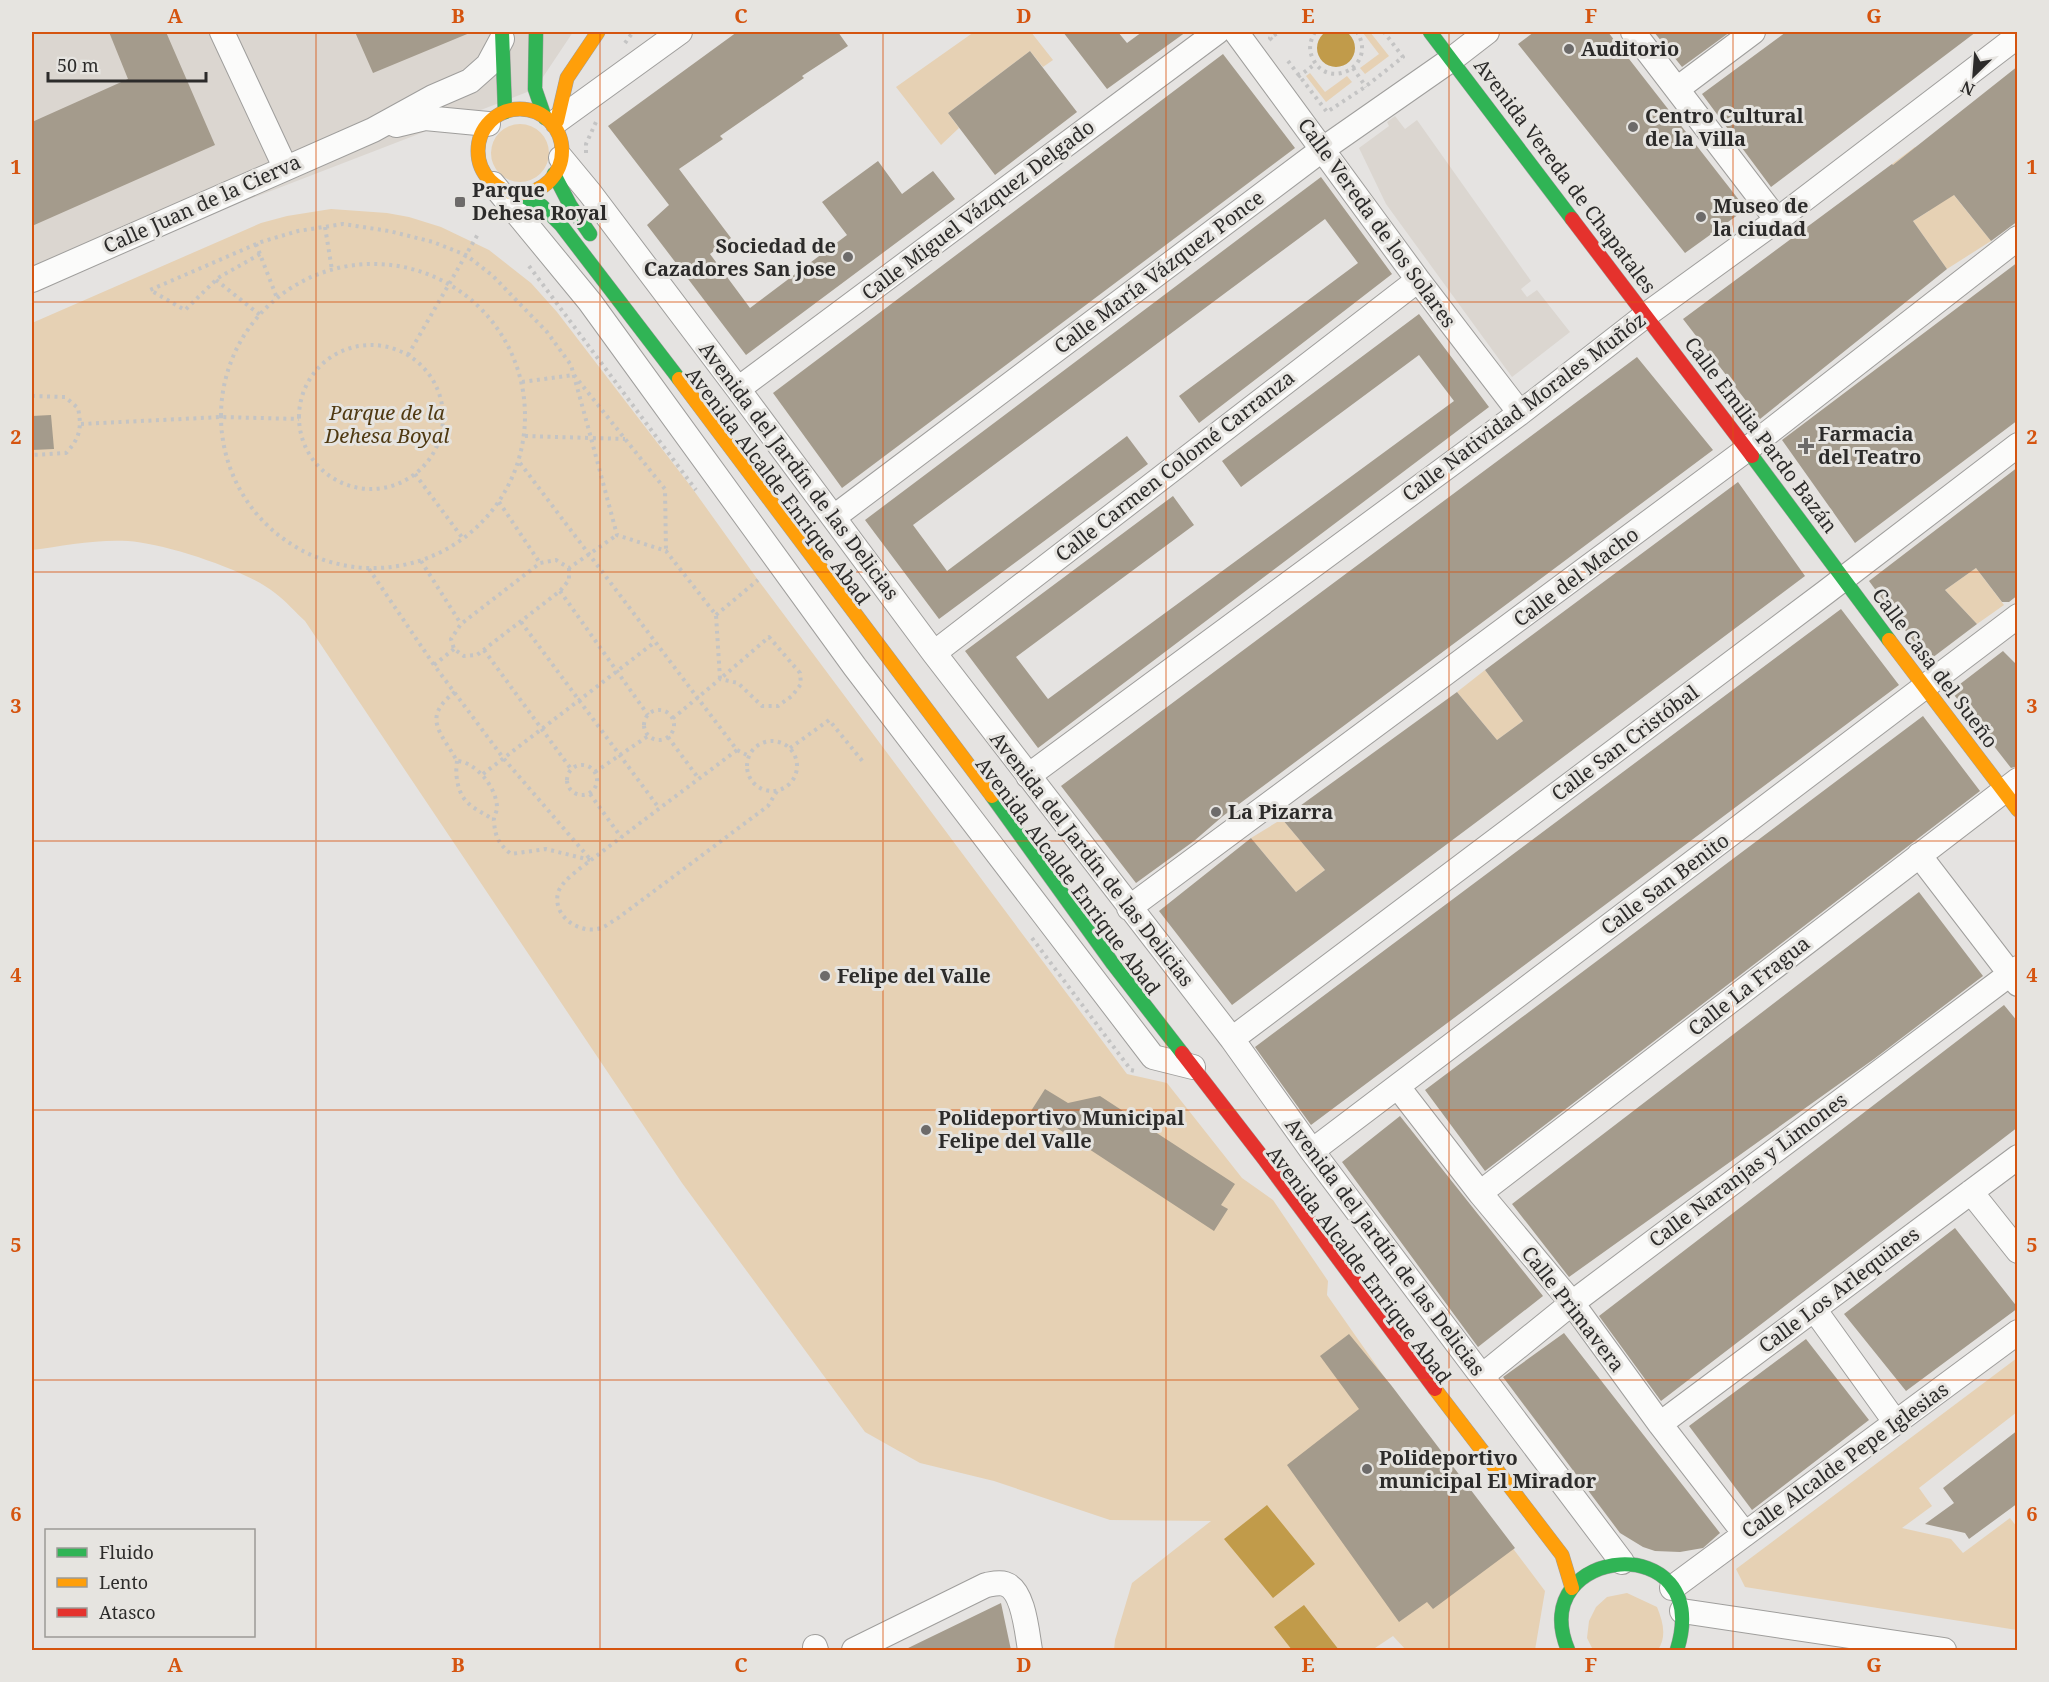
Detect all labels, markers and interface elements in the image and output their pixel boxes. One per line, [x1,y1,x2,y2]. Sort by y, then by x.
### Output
text: A [167,2,183,29]
text: B [451,2,465,29]
text: C [734,2,748,29]
text: D [1016,2,1032,29]
text: E [1301,2,1315,29]
text: F [1585,2,1597,29]
text: G [1866,2,1882,29]
place label: Auditorio [1581,35,1679,62]
marker: Auditorio [1562,42,1576,56]
scale bar [48,45,206,83]
north arrow [1944,45,2004,105]
text: 50 m [57,53,99,77]
street label: Avenida Vereda de Chapatales [1468,53,1663,299]
text: N [1957,76,1978,101]
place label: Centro Cultural de la Villa [1645,102,1804,152]
street label: Calle Vereda de los Solares [1292,112,1463,333]
street label: Calle Miguel Vázquez Delgado [856,113,1100,306]
marker: Centro Cultural de la Villa [1626,120,1640,134]
street label: Calle Juan de la Cierva [99,148,305,259]
text: 1 [10,153,22,180]
text: 1 [2026,153,2038,180]
place label: Parque Dehesa Royal [472,176,607,226]
street label: Calle María Vázquez Ponce [1048,184,1269,359]
place label: Museo de la ciudad [1713,192,1808,242]
marker: Parque Dehesa Royal [453,195,467,209]
marker: Museo de la ciudad [1694,210,1708,224]
place label: Sociedad de Cazadores San jose [644,232,836,282]
marker: Sociedad de Cazadores San jose [841,250,855,264]
street label: Calle Natividad Morales Muñóz [1396,306,1651,507]
street label: Calle Emilia Pardo Bazán [1679,331,1844,538]
street label: Avenida del Jardín de las Delicias [693,336,905,605]
street label: Avenida Alcalde Enrique Abad [680,361,877,610]
street label: Calle Carmen Colomé Carranza [1050,364,1300,568]
park label: Parque de la Dehesa Boyal [324,399,449,449]
place label: Farmacia del Teatro [1818,420,1921,470]
text: 2 [10,423,22,450]
text: 2 [2026,423,2038,450]
marker: Farmacia del Teatro [1799,439,1813,453]
street label: Calle del Macho [1508,521,1644,633]
street label: Calle Casa del Sueño [1866,582,2005,753]
street label: Calle San Cristóbal [1546,678,1704,807]
text: 3 [10,692,22,719]
text: 3 [2026,692,2038,719]
street label: Avenida del Jardín de las Delicias [984,726,1200,992]
street label: Avenida Alcalde Enrique Abad [970,751,1167,1000]
place label: La Pizarra [1228,798,1333,825]
marker: La Pizarra [1209,805,1223,819]
street label: Calle San Benito [1595,827,1734,941]
street label: Calle La Fragua [1682,930,1815,1042]
text: 4 [10,961,22,988]
text: 4 [2026,961,2038,988]
place label: Felipe del Valle [837,962,991,989]
marker: Felipe del Valle [818,969,832,983]
street label: Calle Naranjas y Limones [1643,1086,1852,1253]
place label: Polideportivo Municipal Felipe del Valle [938,1104,1184,1154]
street label: Avenida del Jardín de las Delicias [1279,1112,1491,1381]
marker: Polideportivo Municipal Felipe del Valle [919,1123,933,1137]
street label: Avenida Alcalde Enrique Abad [1261,1140,1458,1389]
street label: Calle Los Arlequines [1753,1220,1924,1359]
text: 5 [10,1231,22,1258]
text: 5 [2026,1231,2038,1258]
street label: Calle Primavera [1516,1240,1631,1377]
street label: Calle Alcalde Pepe Iglesias [1736,1375,1953,1544]
place label: Polideportivo municipal El Mirador [1379,1444,1597,1494]
marker: Polideportivo municipal El Mirador [1360,1462,1374,1476]
text: 6 [10,1500,22,1527]
text: 6 [2026,1500,2038,1527]
legend [45,1529,255,1637]
text: Fluido [99,1540,154,1564]
text: Lento [99,1570,148,1594]
text: Atasco [99,1600,156,1624]
text: A [167,1651,183,1678]
text: B [451,1651,465,1678]
text: C [734,1651,748,1678]
text: D [1016,1651,1032,1678]
text: E [1301,1651,1315,1678]
text: F [1585,1651,1597,1678]
text: G [1866,1651,1882,1678]

